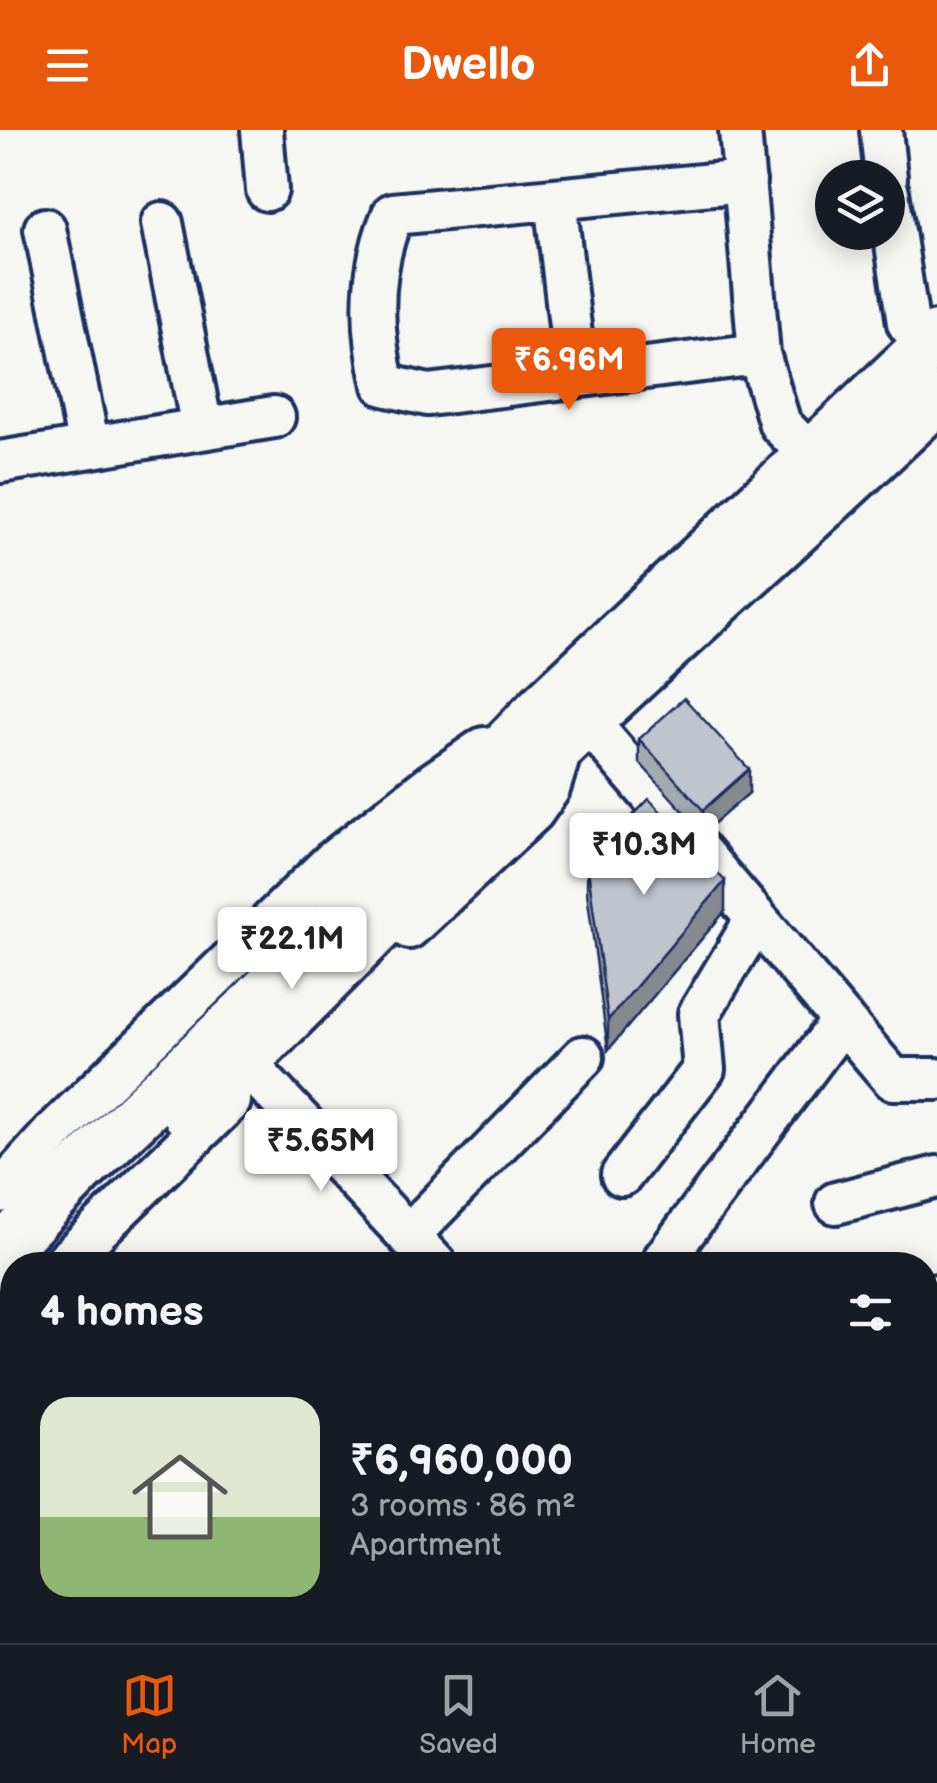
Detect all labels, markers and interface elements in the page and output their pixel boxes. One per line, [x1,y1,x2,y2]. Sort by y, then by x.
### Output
icon: menu [40,38,95,93]
text: Dwello [401,38,536,93]
icon: share [842,38,897,93]
map controls [815,160,905,250]
button: layers [815,160,905,250]
pin: ₹6.96M [488,328,650,413]
text: ₹6.96M [514,341,624,380]
pin: ₹10.3M [563,813,725,898]
text: ₹10.3M [591,826,697,865]
pin: ₹22.1M [211,907,373,992]
text: ₹22.1M [240,920,344,959]
pin: ₹5.65M [240,1109,402,1194]
text: ₹5.65M [266,1122,376,1161]
icon: filters [843,1285,898,1340]
text: 4 homes [40,1287,204,1338]
text: ₹6,960,000 [350,1436,573,1487]
icon: home [120,1437,240,1557]
text: 3 rooms · 86 m² [350,1487,576,1526]
text: Apartment [350,1526,501,1565]
tab: Map [121,1668,177,1761]
tab: Saved [419,1668,498,1761]
tab: Home [740,1668,816,1761]

